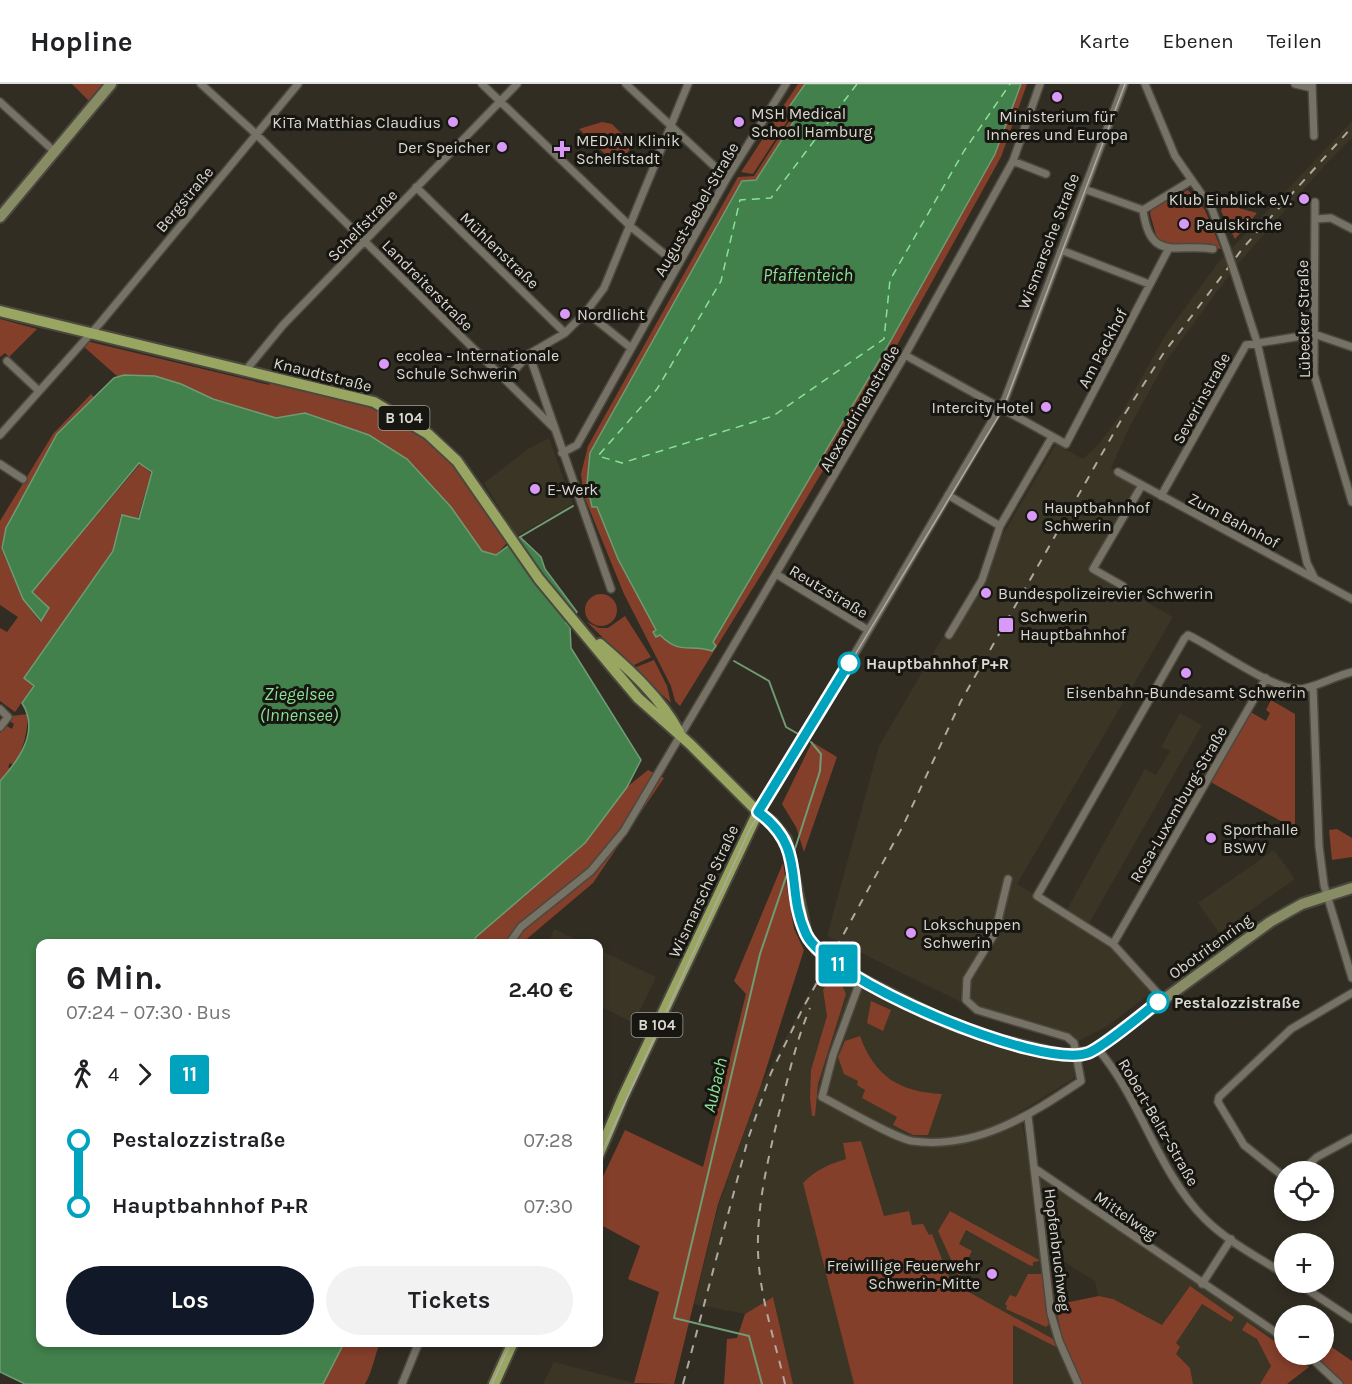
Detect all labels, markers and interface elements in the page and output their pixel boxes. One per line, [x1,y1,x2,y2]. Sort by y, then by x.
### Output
text: Hopline [30,25,133,58]
text: Karte [1079,29,1130,53]
text: Ebenen [1163,29,1234,53]
text: Teilen [1267,29,1322,53]
marker: Ministerium für Inneres und Europa [1050,90,1064,104]
place label: MSH Medical School Hamburg [751,104,873,141]
place label: Ministerium für Inneres und Europa [986,107,1128,144]
place label: KiTa Matthias Claudius [272,113,441,132]
marker: KiTa Matthias Claudius [446,115,460,129]
marker: MSH Medical School Hamburg [732,115,746,129]
place label: MEDIAN Klinik Schelfstadt [576,131,680,168]
place label: Der Speicher [398,138,490,157]
street label: August-Bebel-Straße [650,139,743,280]
marker: Der Speicher [495,140,509,154]
marker: MEDIAN Klinik Schelfstadt [553,140,571,158]
street label: Bergstraße [151,163,217,236]
street label: Wismarsche Straße [1014,171,1083,312]
street label: Schelfstraße [323,186,401,265]
place label: Klub Einblick e.V. [1169,190,1292,209]
marker: Klub Einblick e.V. [1297,192,1311,206]
street label: Mühlenstraße [456,208,543,293]
place label: Paulskirche [1196,215,1282,234]
marker: Paulskirche [1177,217,1191,231]
street label: Landreiterstraße [378,236,477,335]
street label: Lübecker Straße [1293,260,1314,378]
water label: Pfaffenteich [763,264,853,286]
place label: Nordlicht [577,305,645,324]
street label: Am Packhof [1074,305,1131,391]
marker: Nordlicht [558,307,572,321]
street label: Alexandrinenstraße [815,342,903,475]
place label: ecolea - Internationale Schule Schwerin [396,346,559,383]
street label: Severinstraße [1169,349,1234,447]
street label: Knaudtstraße [272,353,374,396]
marker: ecolea - Internationale Schule Schwerin [377,357,391,371]
place label: Intercity Hotel [931,398,1034,417]
marker: Intercity Hotel [1039,400,1053,414]
road number: B 104 [378,406,430,430]
place label: E-Werk [547,480,598,499]
marker: E-Werk [528,482,542,496]
street label: Zum Bahnhof [1185,489,1283,553]
place label: Hauptbahnhof Schwerin [1044,498,1151,535]
marker: Hauptbahnhof Schwerin [1025,509,1039,523]
street label: Reutzstraße [786,561,872,622]
place label: Bundespolizeirevier Schwerin [998,584,1214,603]
marker: Bundespolizeirevier Schwerin [979,586,993,600]
place label: Schwerin Hauptbahnhof [1020,607,1127,644]
marker: Schwerin Hauptbahnhof [997,616,1015,634]
marker: Hauptbahnhof P+R [838,652,860,674]
place label: Hauptbahnhof P+R [866,654,1009,673]
marker: Eisenbahn-Bundesamt Schwerin [1179,666,1193,680]
water label: Ziegelsee (Innensee) [260,683,339,726]
place label: Eisenbahn-Bundesamt Schwerin [1066,683,1306,702]
street label: Rosa-Luxemburg-Straße [1126,723,1231,886]
place label: Sporthalle BSWV [1223,820,1298,857]
street label: Wismarsche Straße [664,822,742,960]
marker: Sporthalle BSWV [1204,831,1218,845]
street label: Obotritenring [1165,910,1256,983]
place label: Lokschuppen Schwerin [923,915,1021,952]
marker: Lokschuppen Schwerin [904,926,918,940]
line badge: 11 [811,944,865,984]
text: 11 [831,952,845,976]
text: 6 Min. [66,959,162,997]
text: 2.40 € [508,977,573,1003]
marker: Pestalozzistraße [1147,991,1169,1013]
place label: Pestalozzistraße [1174,993,1300,1012]
text: 07:24 – 07:30 · Bus [66,1001,231,1024]
road number: B 104 [632,1013,682,1037]
water label: Aubach [698,1055,732,1115]
street label: Robert-Beltz-Straße [1114,1055,1203,1189]
icon: walk [66,1058,99,1091]
icon: forward [128,1058,161,1091]
text: 11 [182,1062,197,1086]
text: 4 [108,1063,119,1086]
text: Pestalozzistraße [112,1127,285,1153]
text: 07:28 [523,1129,573,1152]
map controls [1274,1161,1334,1365]
button: locate [1274,1161,1334,1221]
street label: Hopfenbruchweg [1041,1187,1074,1313]
street label: Mittelweg [1091,1187,1161,1244]
text: Hauptbahnhof P+R [112,1193,309,1219]
text: 07:30 [523,1195,573,1218]
button: + [1274,1233,1334,1293]
place label: Freiwillige Feuerwehr Schwerin-Mitte [827,1256,980,1293]
button: Los [66,1266,314,1335]
button: Tickets [326,1266,573,1335]
marker: Freiwillige Feuerwehr Schwerin-Mitte [985,1267,999,1281]
button: − [1274,1305,1334,1365]

